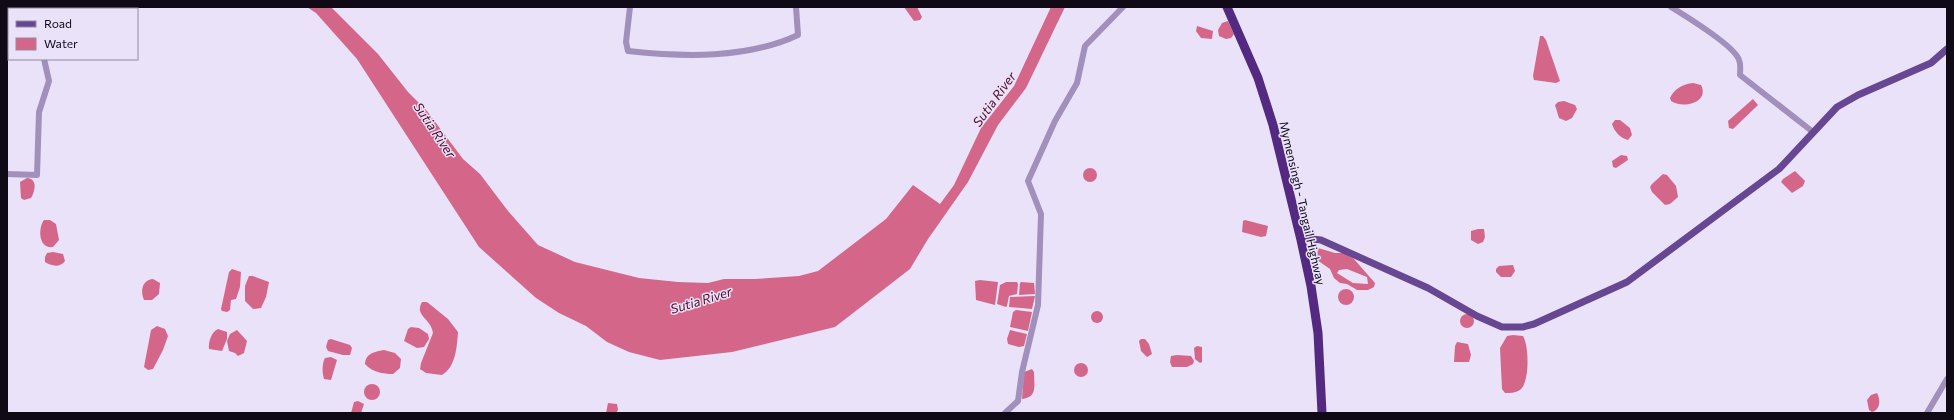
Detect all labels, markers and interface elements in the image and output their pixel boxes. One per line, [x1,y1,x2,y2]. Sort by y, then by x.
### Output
legend [8,8,138,60]
text: Road [44,16,72,30]
text: Water [44,36,78,50]
water label: Sutia River [969,68,1020,129]
water label: Sutia River [411,99,460,161]
street label: Mymensingh - Tangail Highway [1277,120,1329,286]
water label: Sutia River [668,283,734,317]

